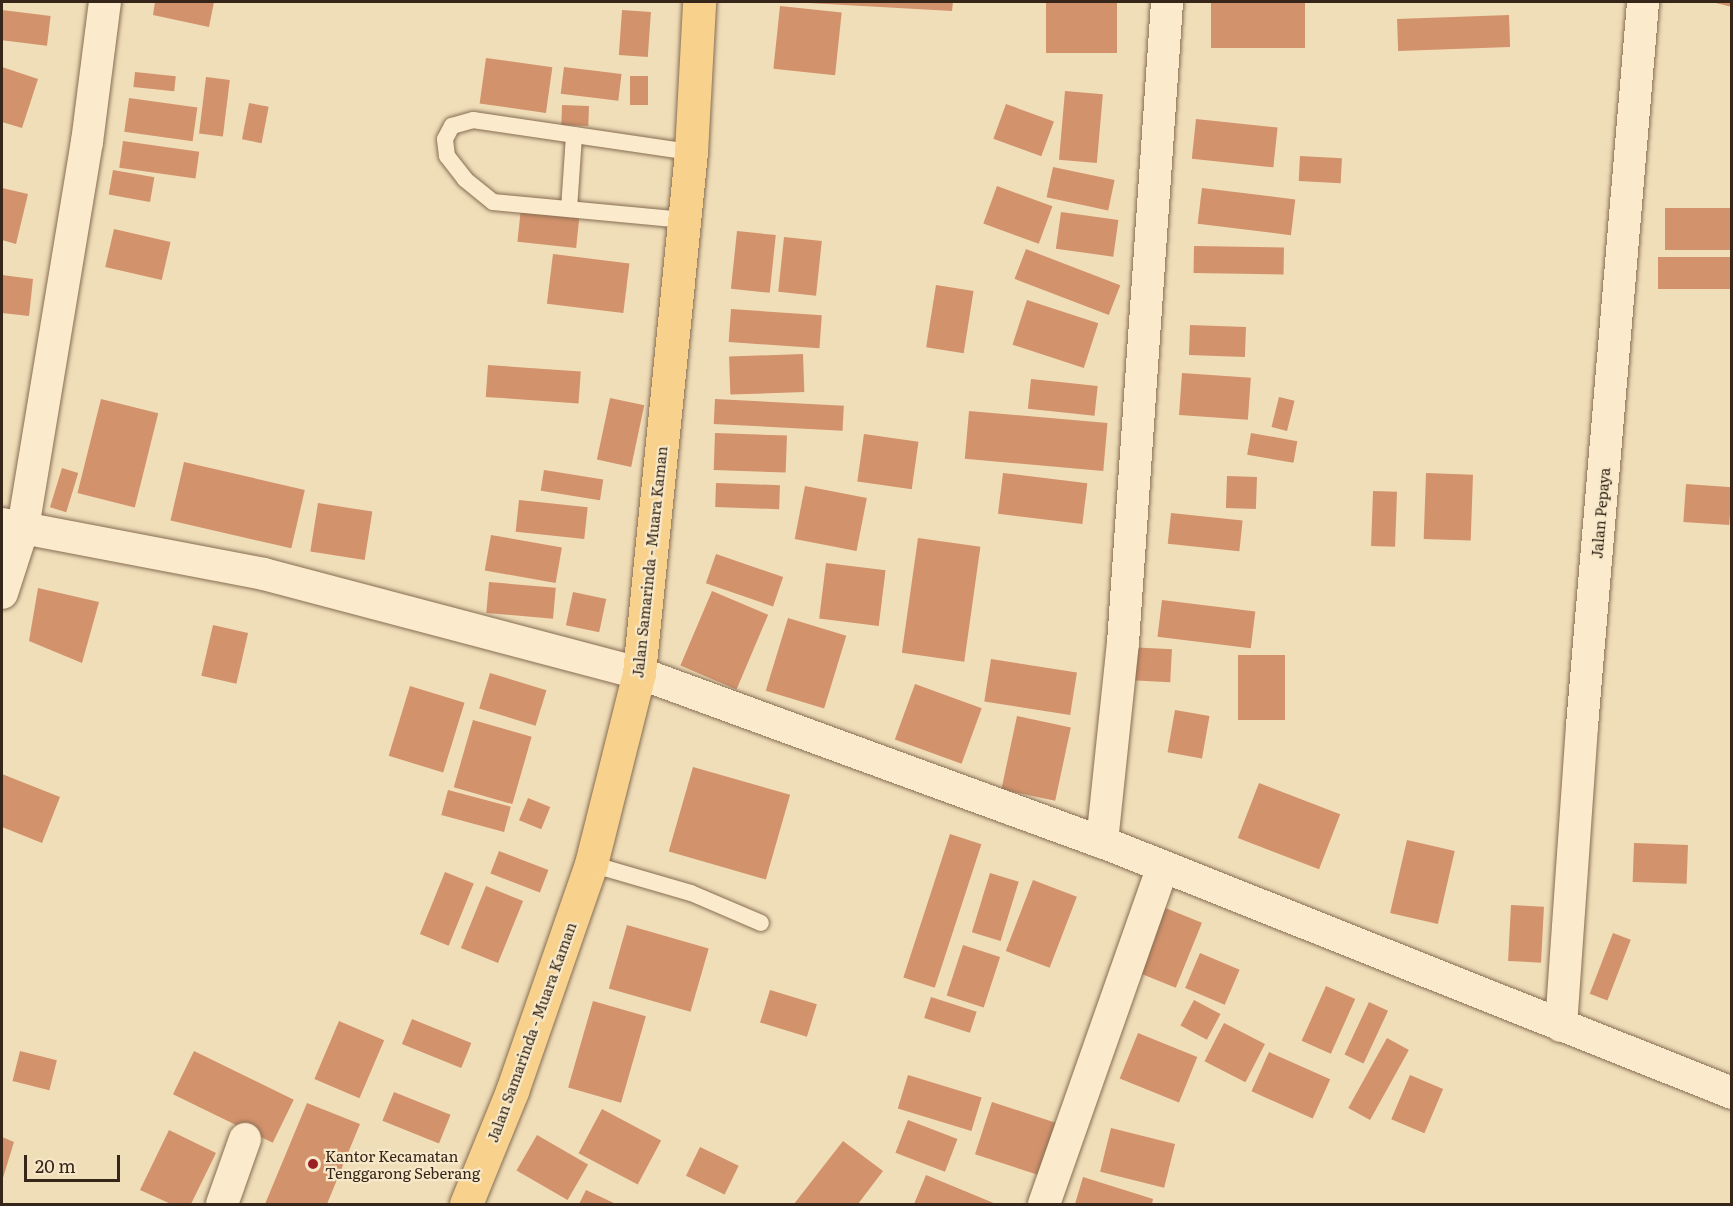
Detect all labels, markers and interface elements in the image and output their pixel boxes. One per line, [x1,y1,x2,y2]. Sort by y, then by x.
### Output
street label: Jalan Samarinda - Muara Kaman [628,445,670,679]
street label: Jalan Pepaya [1587,467,1613,559]
street label: Jalan Samarinda - Muara Kaman [483,920,579,1144]
scale bar [27,1143,123,1181]
place label: Kantor Kecamatan Tenggarong Seberang [325,1146,480,1181]
text: 20 m [35,1152,76,1179]
marker: Kantor Kecamatan Tenggarong Seberang [306,1157,320,1171]

